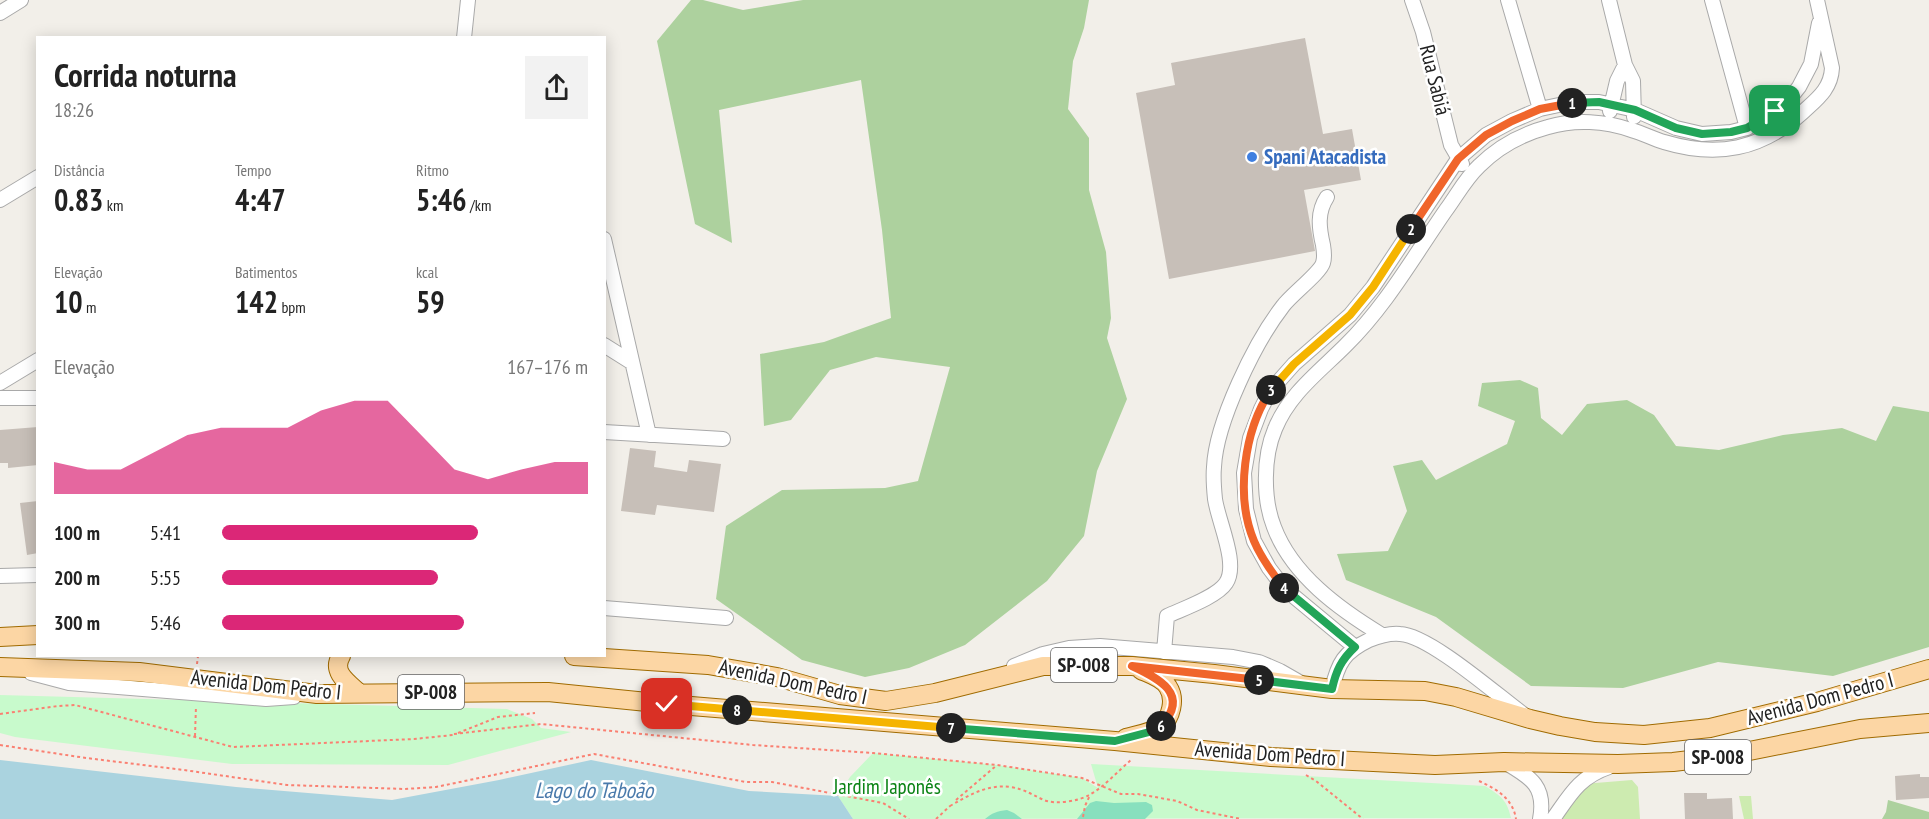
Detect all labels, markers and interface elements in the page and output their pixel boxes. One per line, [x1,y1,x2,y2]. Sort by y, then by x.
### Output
street label: Rua Sabiá [1414,42,1457,118]
text: Corrida noturna [54,53,237,96]
button: share [525,56,588,119]
pin [1749,85,1800,136]
pin: 1 [1557,88,1587,118]
text: 1 [1568,93,1576,113]
icon: arrive [1758,94,1791,127]
text: 18:26 [54,97,94,123]
place label: Spani Atacadista [1264,143,1386,170]
marker: Spani Atacadista [1245,150,1259,164]
text: Distância [54,160,105,180]
text: Tempo [235,160,271,180]
text: Ritmo [416,160,449,180]
text: 0.83 [54,180,103,219]
text: 4:47 [235,180,286,219]
text: 5:46 [416,180,467,219]
text: km [103,195,123,215]
text: /km [467,195,491,215]
pin: 2 [1396,214,1426,244]
text: 2 [1407,219,1415,239]
text: Elevação [54,262,103,282]
text: Batimentos [235,262,297,282]
text: kcal [416,262,438,282]
text: 10 [54,282,83,321]
text: 142 [235,282,278,321]
text: 59 [416,282,445,321]
text: m [83,297,97,317]
text: bpm [278,297,306,317]
text: Elevação [54,354,115,380]
text: 167–176 m [507,354,588,380]
pin: 3 [1256,375,1286,405]
text: 3 [1267,380,1275,400]
text: 100 m [54,520,100,546]
text: 5:41 [150,520,181,546]
text: 200 m [54,565,100,591]
text: 5:55 [150,565,181,591]
pin: 4 [1269,573,1299,603]
text: 4 [1280,578,1288,598]
text: 300 m [54,610,100,636]
text: 5:46 [150,610,181,636]
road number: SP-008 [1051,648,1117,682]
street label: Avenida Dom Pedro I [717,653,870,710]
street label: Avenida Dom Pedro I [190,663,342,706]
pin: 5 [1244,665,1274,695]
street label: Avenida Dom Pedro I [1744,666,1896,731]
text: 5 [1255,670,1263,690]
road number: SP-008 [398,675,464,709]
pin [641,678,692,729]
icon: check [650,687,683,720]
pin: 8 [722,695,752,725]
text: 8 [733,700,741,720]
pin: 6 [1146,711,1176,741]
pin: 7 [936,713,966,743]
text: 6 [1157,716,1165,736]
text: 7 [947,718,955,738]
street label: Avenida Dom Pedro I [1194,735,1346,772]
road number: SP-008 [1685,740,1751,774]
park label: Jardim Japonês [832,773,941,800]
water label: Lago do Taboão [535,776,655,804]

